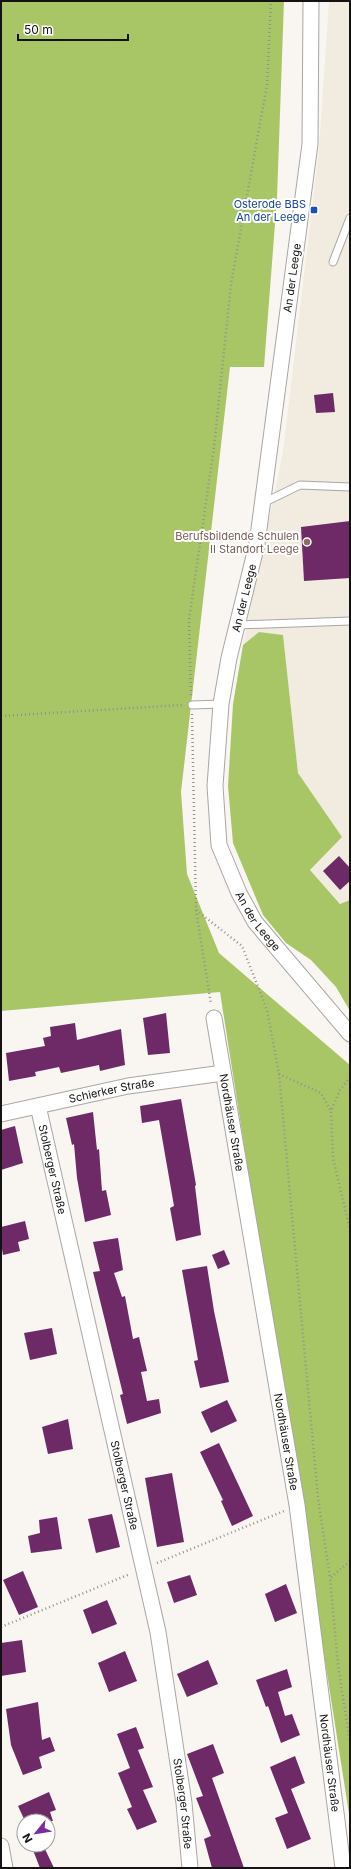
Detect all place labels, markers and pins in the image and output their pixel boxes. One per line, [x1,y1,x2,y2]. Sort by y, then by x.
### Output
place label: Osterode BBS An der Leege [234,197,306,224]
marker: Osterode BBS An der Leege [309,205,319,215]
place label: Berufsbildende Schulen II Standort Leege [175,529,299,556]
marker: Berufsbildende Schulen II Standort Leege [302,537,312,547]

